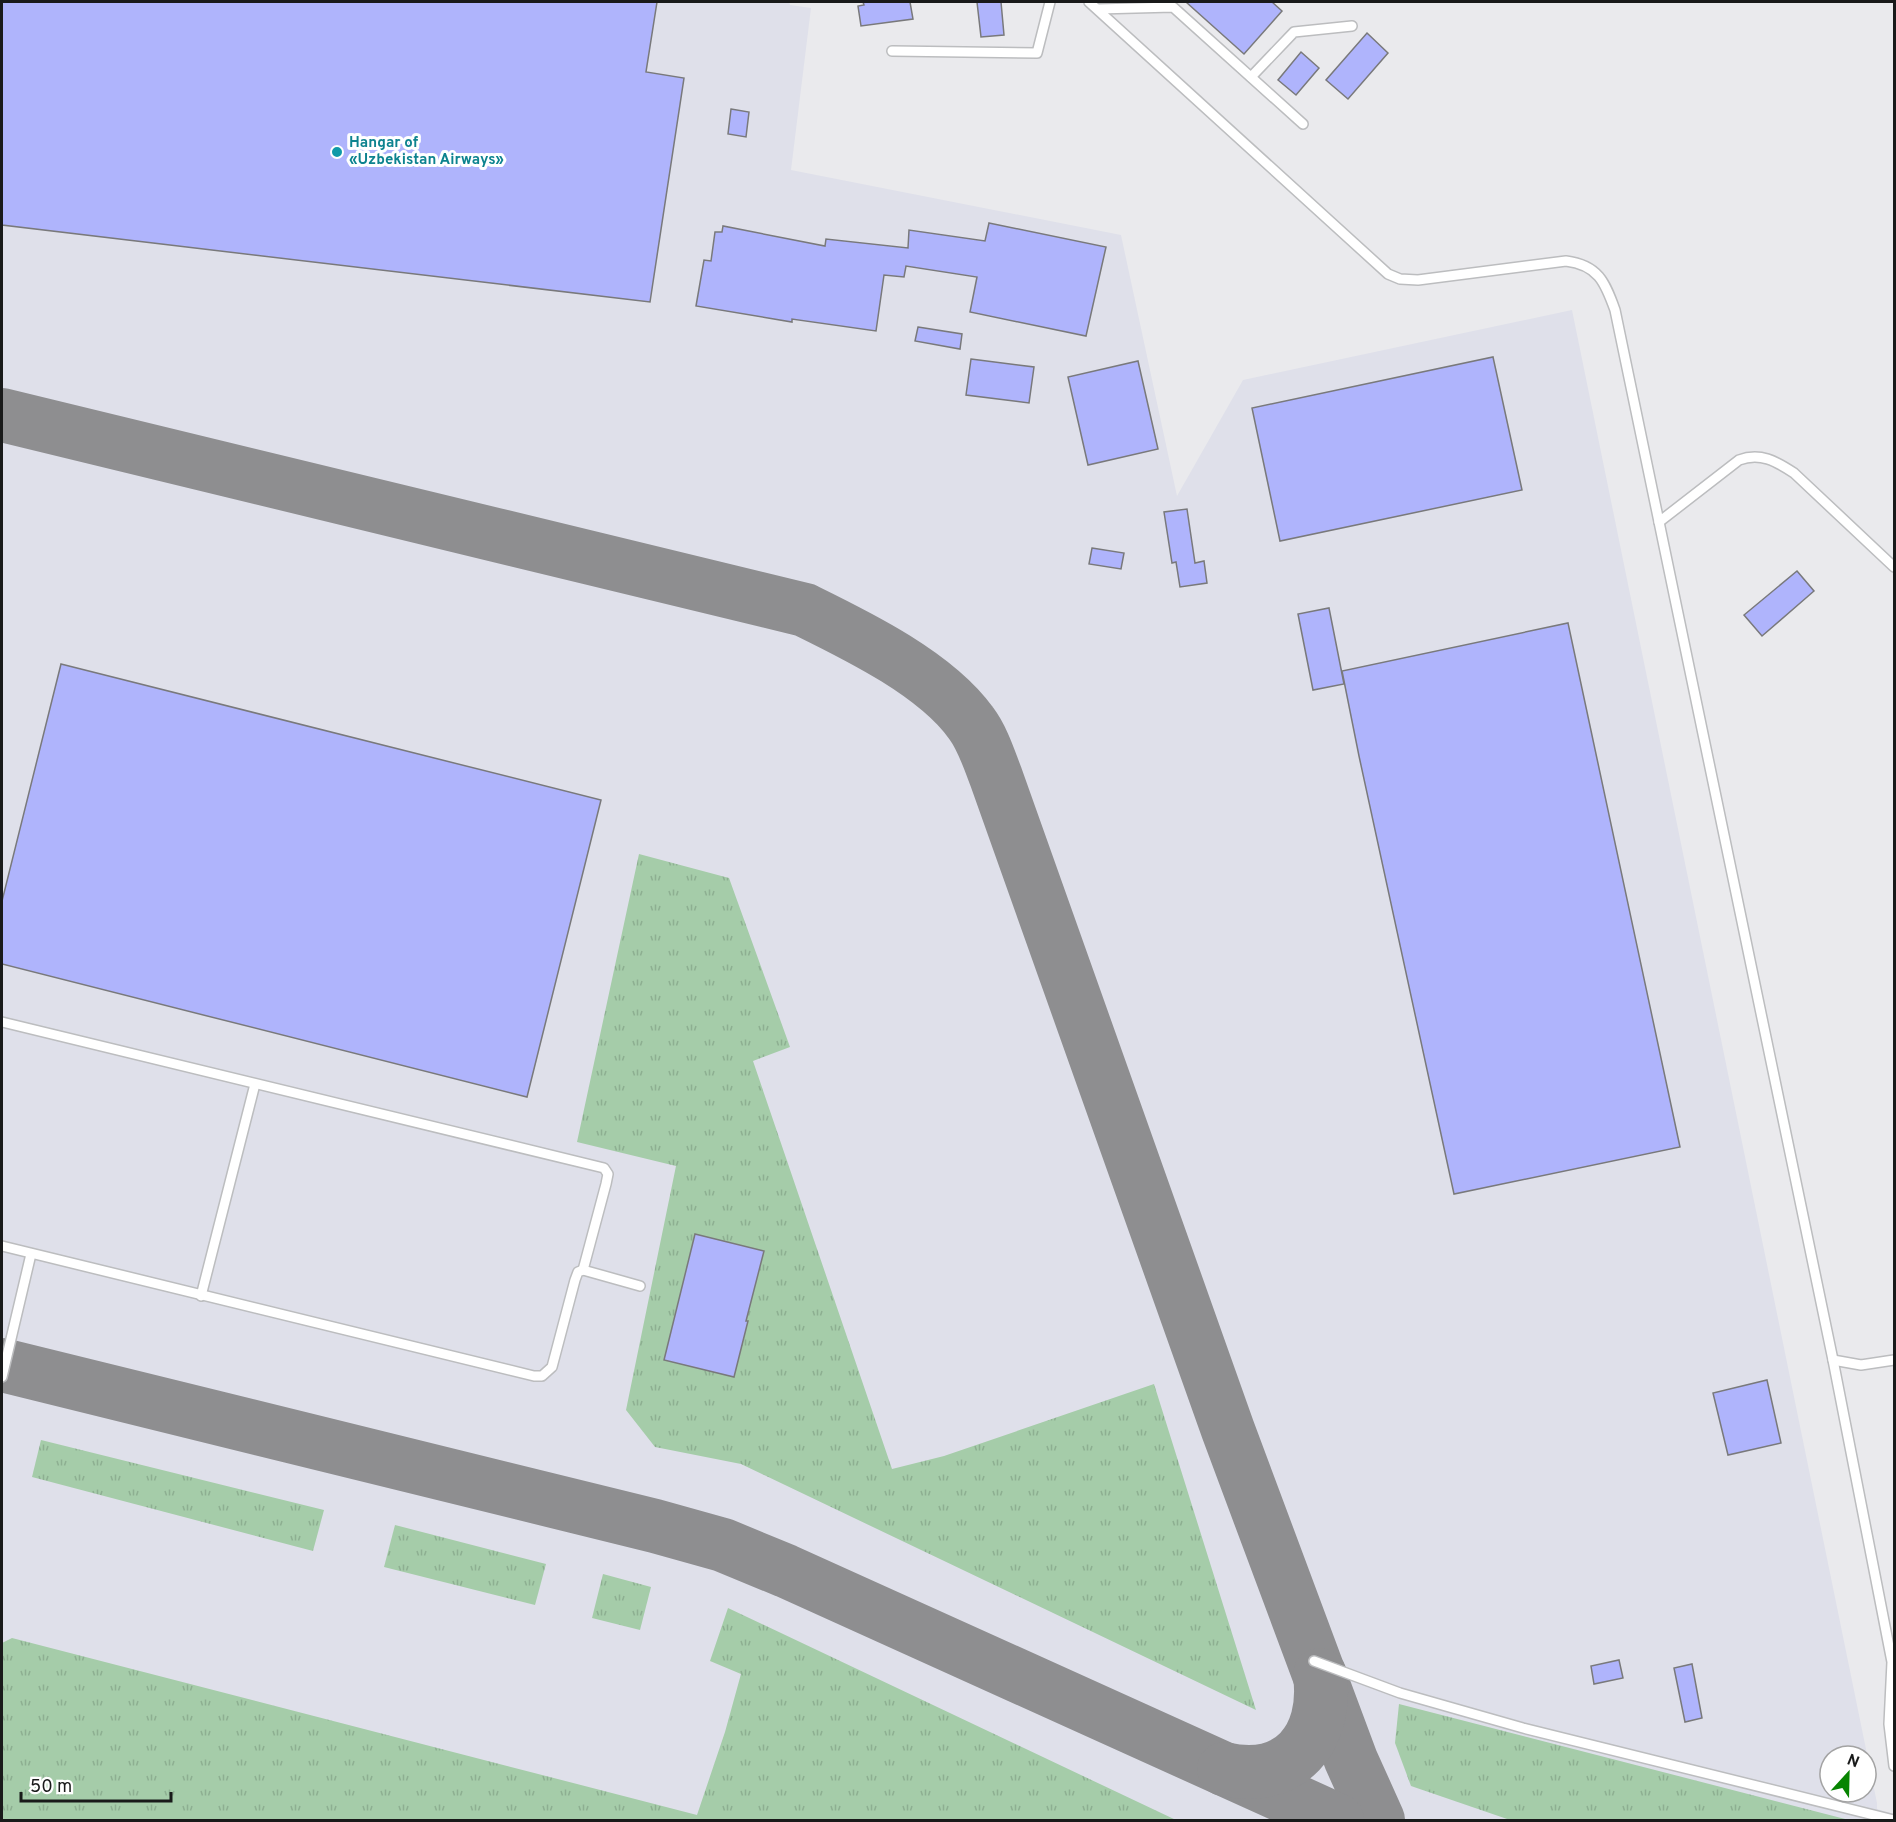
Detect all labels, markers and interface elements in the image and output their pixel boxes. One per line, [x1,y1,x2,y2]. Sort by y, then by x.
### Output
place label: Hangar of «Uzbekistan Airways» [349,134,504,170]
marker: Hangar of «Uzbekistan Airways» [330,145,344,159]
north arrow [1818,1744,1878,1804]
text: N [1844,1751,1862,1773]
scale bar [21,1765,171,1803]
text: 50 m [30,1776,72,1799]

